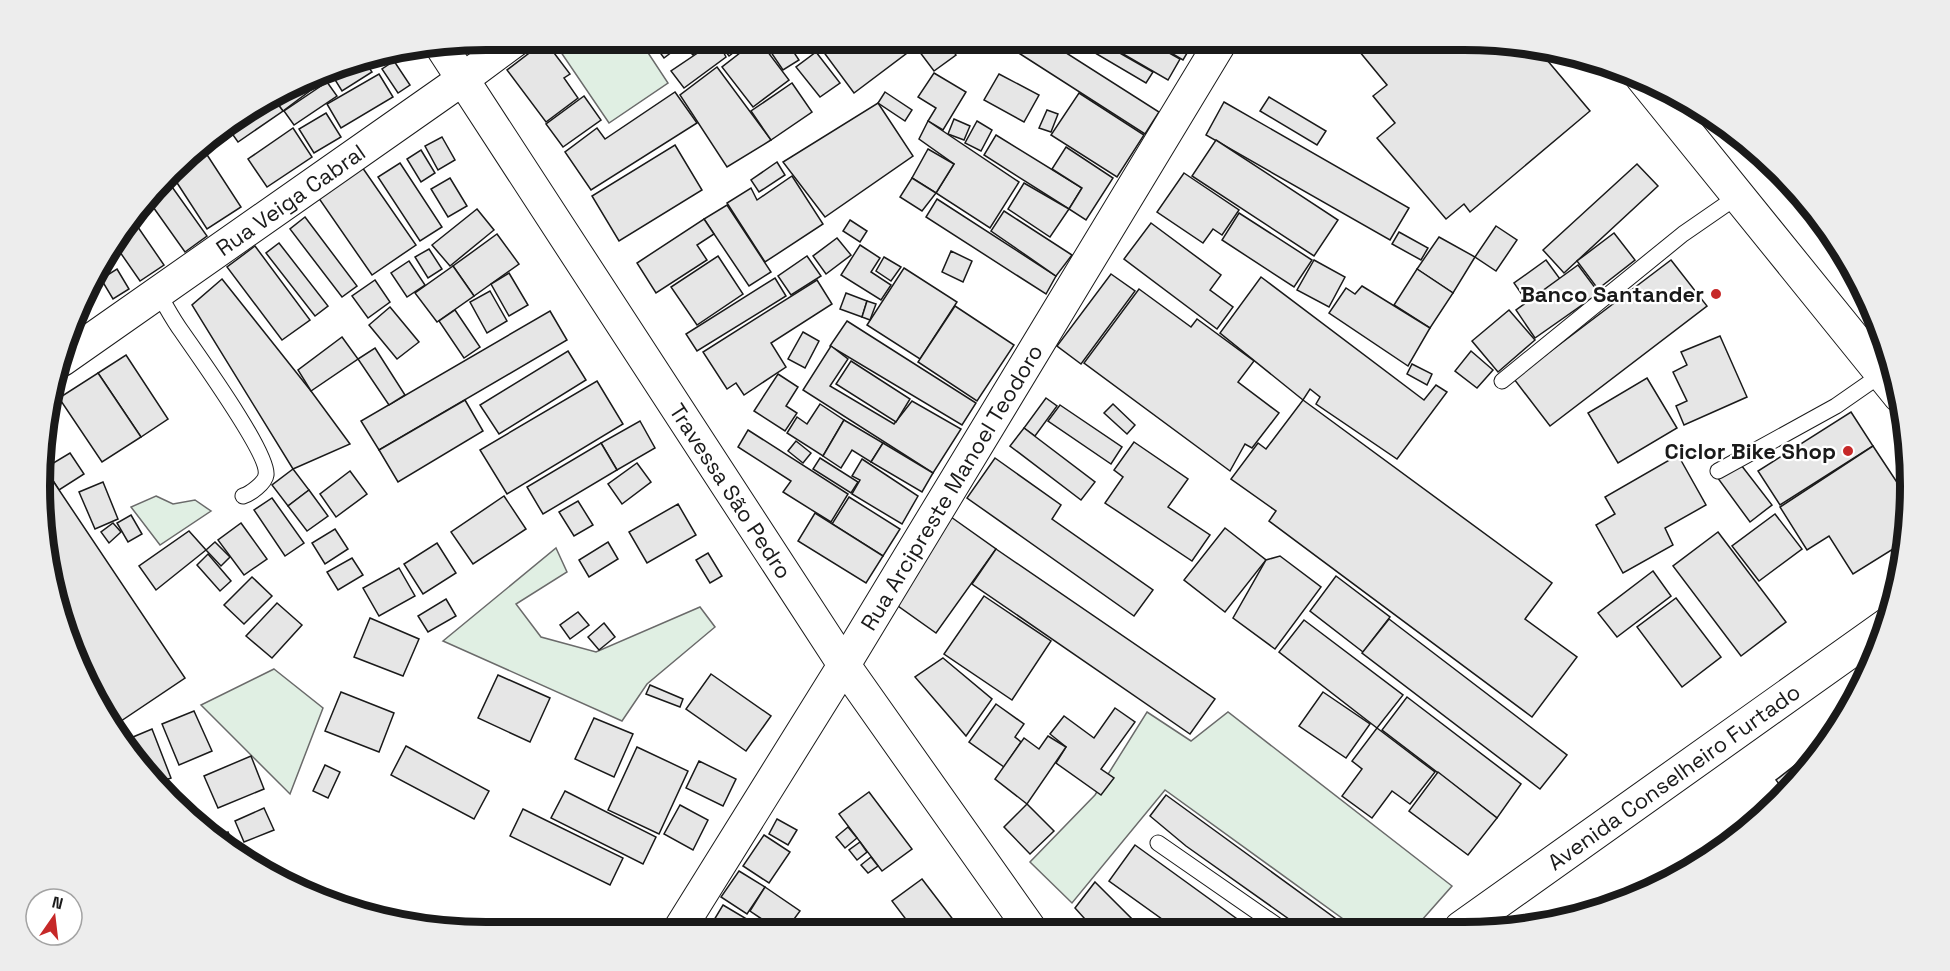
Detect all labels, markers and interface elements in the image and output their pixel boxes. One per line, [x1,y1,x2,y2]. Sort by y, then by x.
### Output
street label: Rua Veiga Cabral [210,138,371,262]
place label: Banco Santander [1520,280,1704,308]
marker: Banco Santander [1709,287,1723,301]
street label: Rua Arcipreste Manoel Teodoro [854,339,1049,635]
street label: Travessa São Pedro [663,398,798,584]
place label: Ciclor Bike Shop [1665,437,1836,465]
marker: Ciclor Bike Shop [1841,444,1855,458]
street label: Avenida Conselheiro Furtado [1542,677,1805,876]
north arrow [24,887,84,947]
text: N [50,891,65,914]

